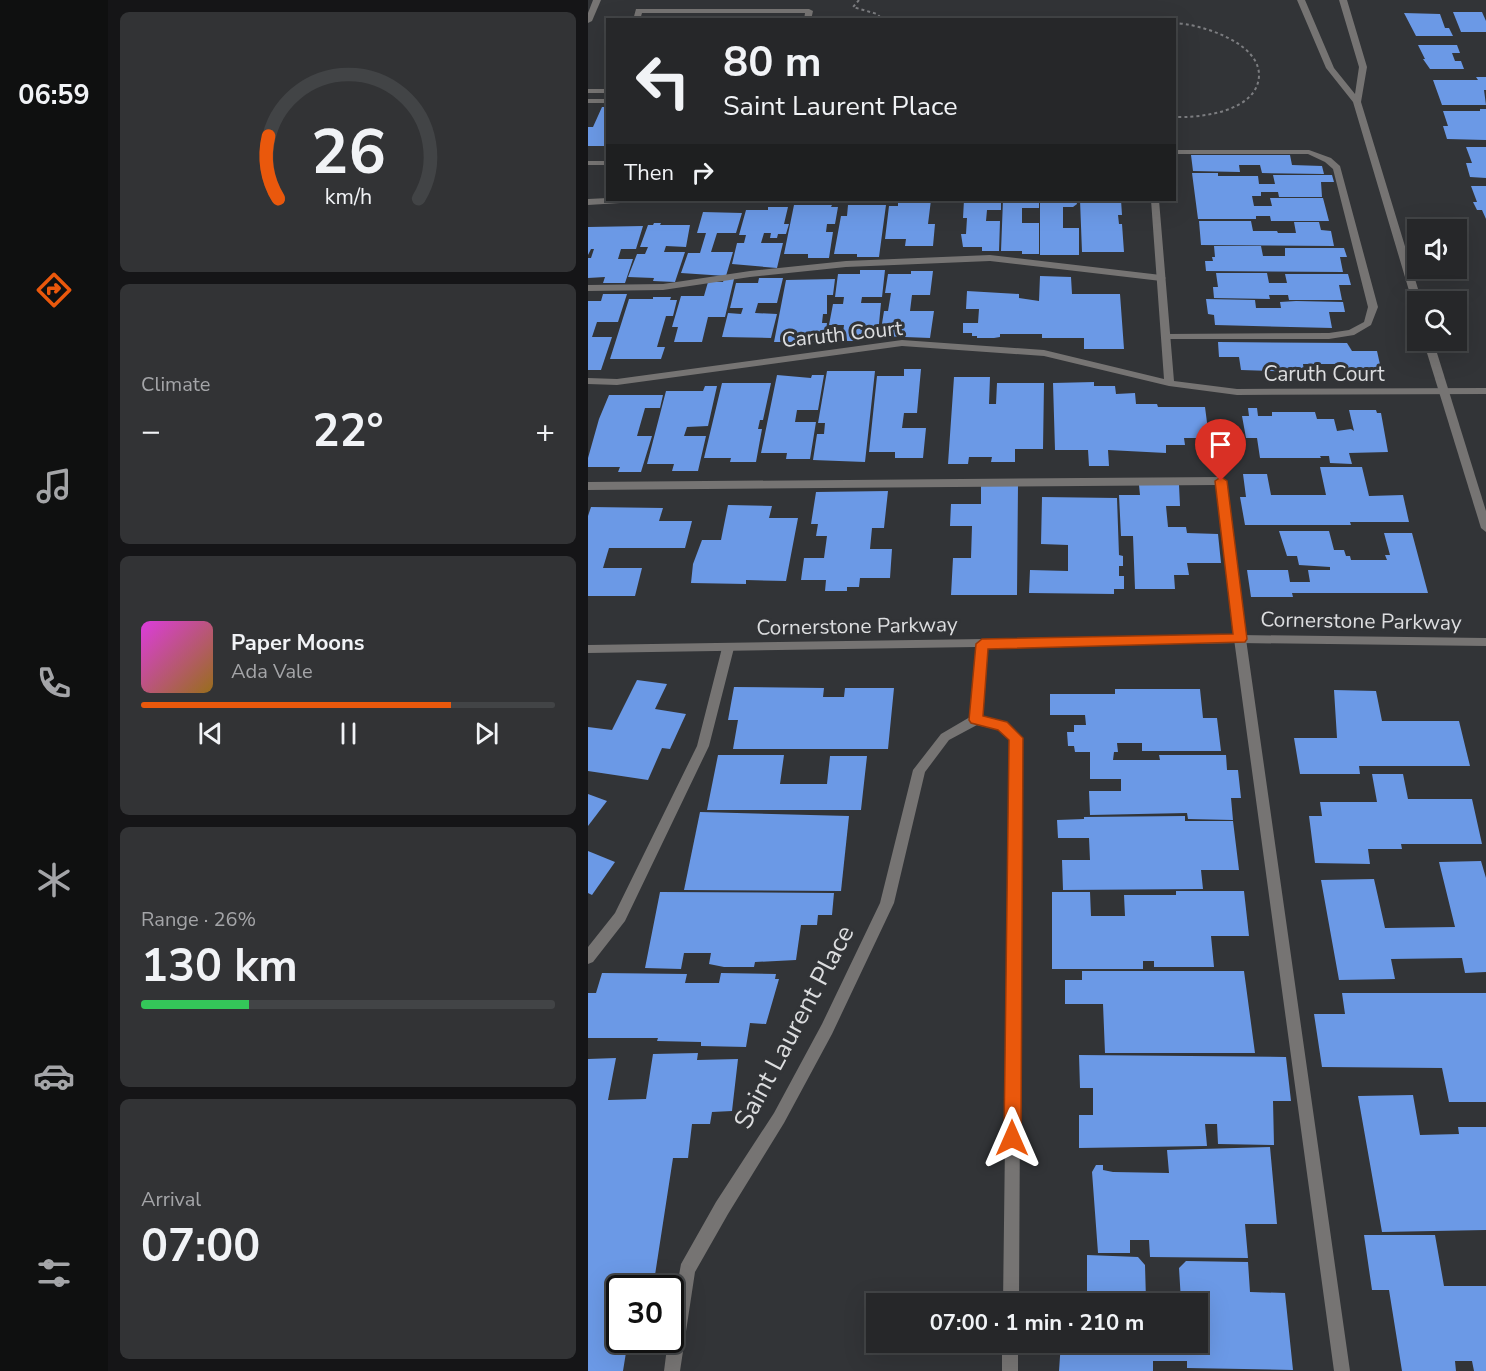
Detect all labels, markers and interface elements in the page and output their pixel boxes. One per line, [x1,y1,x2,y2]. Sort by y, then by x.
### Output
text: 80 m [723,34,822,91]
icon: left [624,42,702,120]
text: 06:59 [18,77,90,114]
text: Saint Laurent Place [723,88,958,125]
text: 26 [311,110,385,195]
icon: right [686,156,719,189]
text: Then [624,158,674,188]
text: km/h [324,182,372,212]
map controls [1407,219,1467,351]
button: sound [1407,219,1467,279]
icon: directions [33,269,75,311]
button: search [1407,291,1467,351]
street label: Caruth Court [780,314,904,354]
street label: Caruth Court [1263,360,1385,388]
text: Climate [141,371,210,398]
text: 22° [312,401,384,462]
text: − [141,409,161,454]
text: + [535,409,555,454]
pin [1195,419,1246,481]
icon: arrive [1204,428,1237,461]
icon: music [33,465,75,507]
street label: Cornerstone Parkway [1260,605,1462,637]
street label: Cornerstone Parkway [756,610,958,642]
text: Paper Moons [231,628,365,658]
text: Ada Vale [231,658,313,685]
icon: phone [33,662,75,704]
icon: previous [194,717,227,750]
icon: pause [332,717,365,750]
icon: next [470,717,503,750]
icon: climate [33,859,75,901]
text: Range · 26% [141,906,256,933]
street label: Saint Laurent Place [726,919,862,1135]
text: 130 km [141,936,298,997]
icon: car [33,1055,75,1097]
position arrow [980,1106,1044,1170]
text: Arrival [141,1186,201,1213]
text: 07:00 [141,1216,260,1277]
icon: filters [33,1252,75,1294]
speed limit sign: 30 [606,1275,684,1353]
text: 07:00 · 1 min · 210 m [930,1308,1144,1338]

